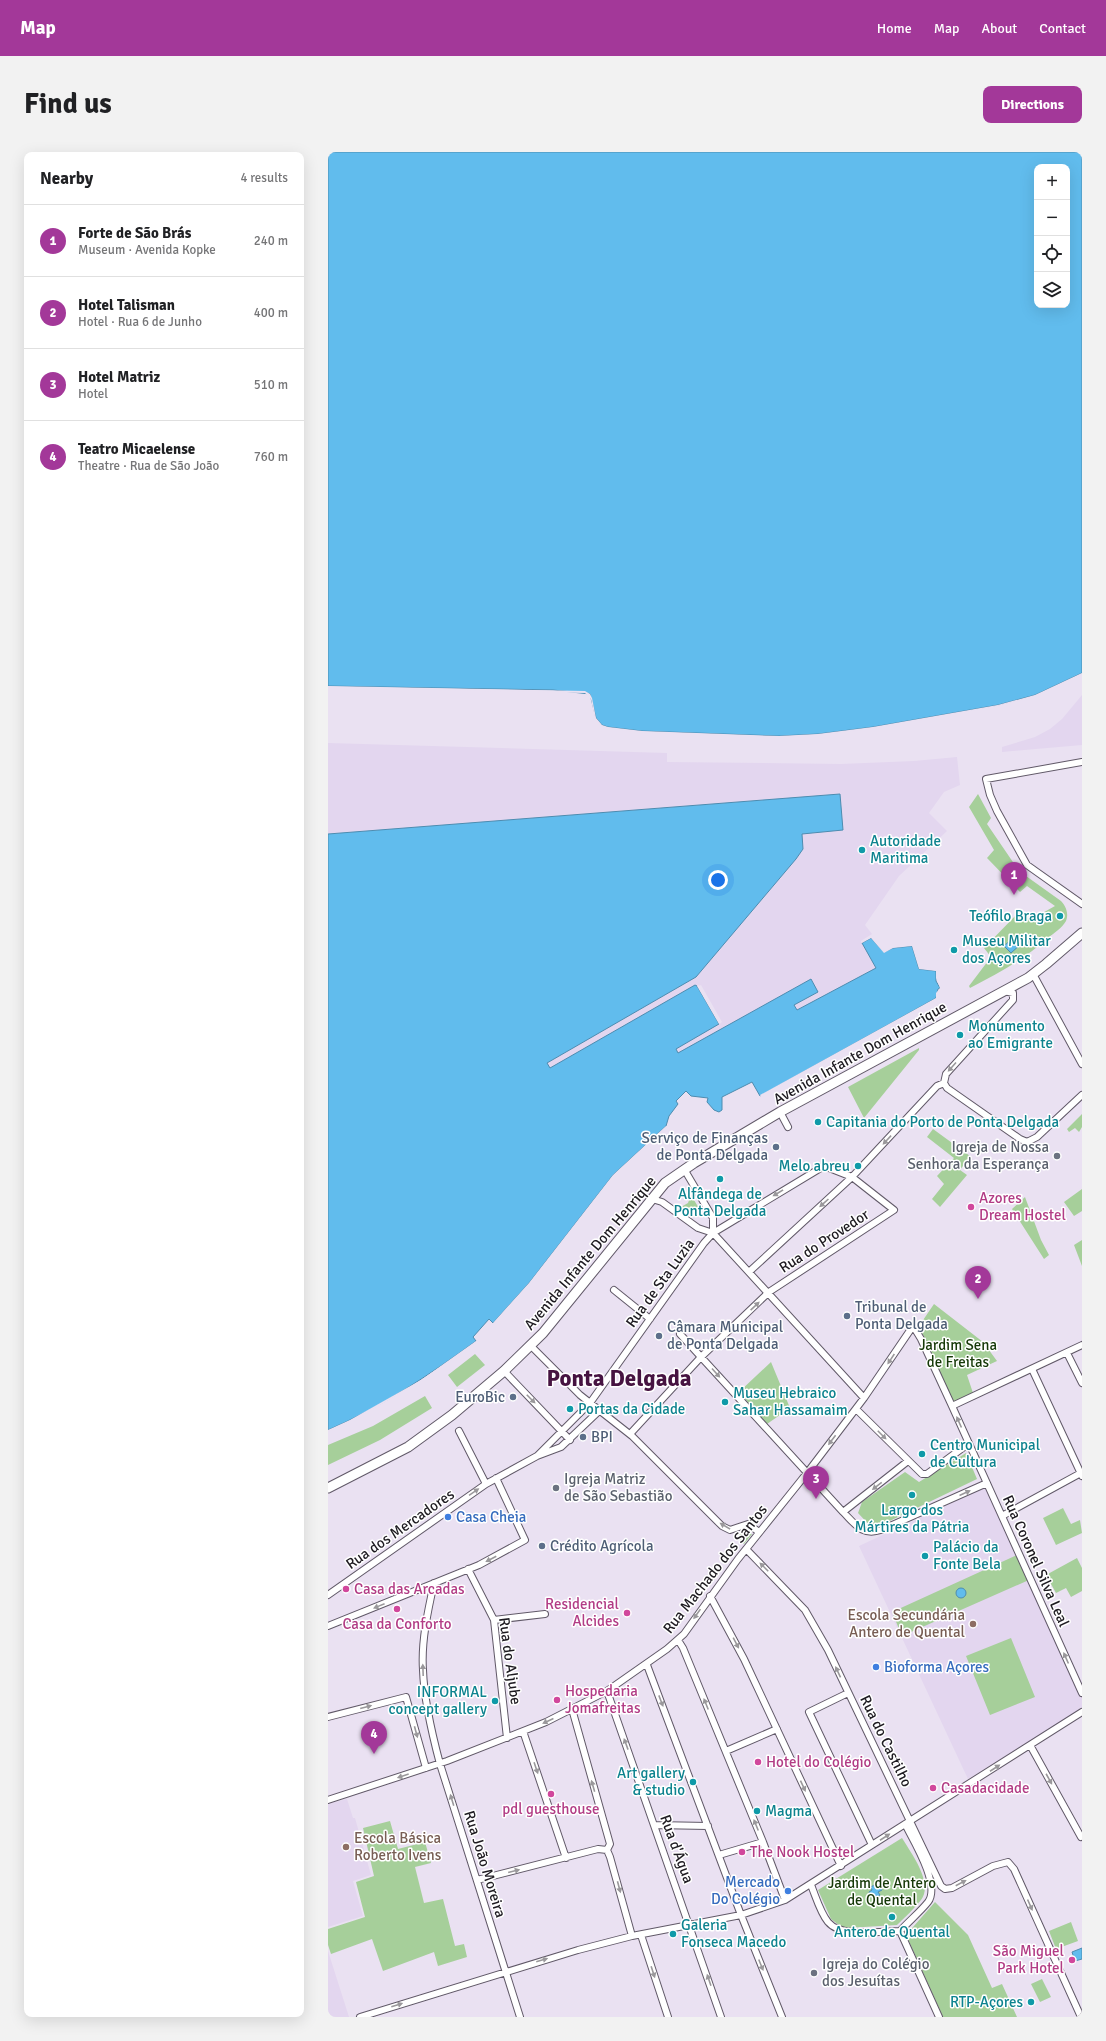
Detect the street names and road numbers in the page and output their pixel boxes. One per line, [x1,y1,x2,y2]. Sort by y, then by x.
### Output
street label: Avenida Infante Dom Henrique [770,998,950,1108]
street label: Avenida Infante Dom Henrique [520,1172,660,1334]
street label: Rua do Provedor [776,1205,873,1277]
street label: Rua de Sta Luzia [622,1235,698,1331]
street label: Rua dos Mercadores [342,1485,458,1573]
street label: Rua Coronel Silva Leal [999,1492,1073,1630]
street label: Rua Machado dos Santos [659,1501,771,1637]
street label: Rua do Aljube [495,1616,525,1706]
street label: Rua do Castilho [856,1692,916,1790]
street label: Rua João Moreira [460,1808,510,1920]
street label: Rua d'Água [656,1812,699,1886]

